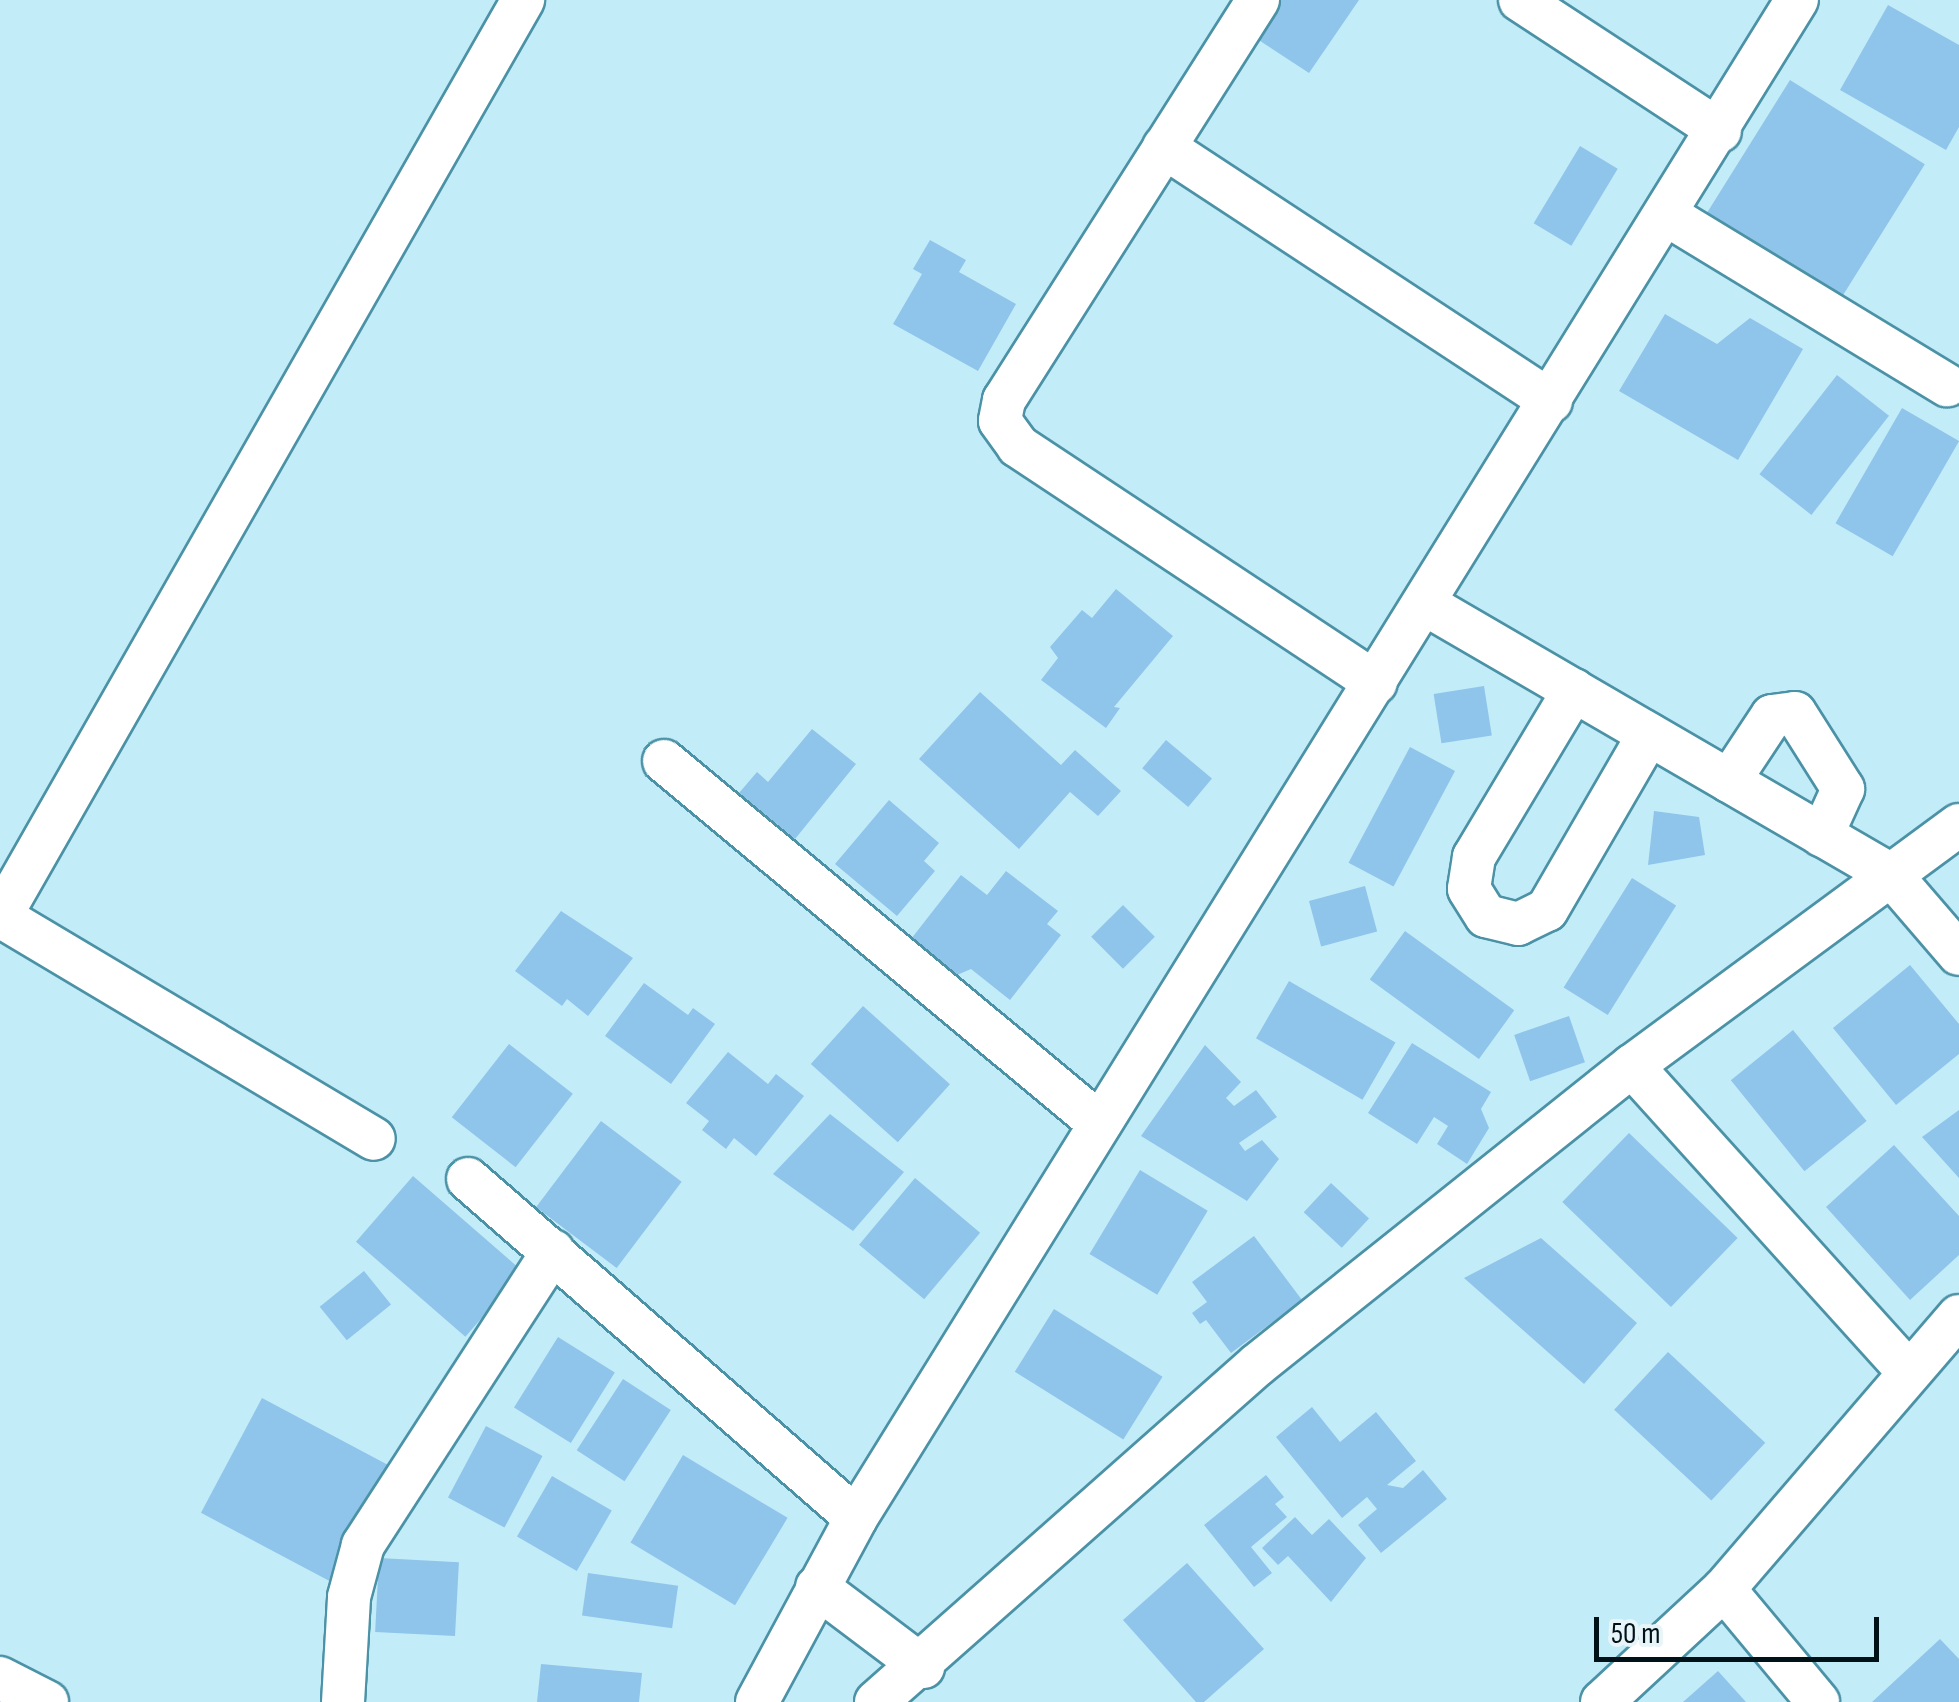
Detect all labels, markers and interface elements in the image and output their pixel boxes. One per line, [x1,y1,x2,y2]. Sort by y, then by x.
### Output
scale bar [1599,1597,1884,1659]
text: 50 m [1611,1616,1660,1652]

